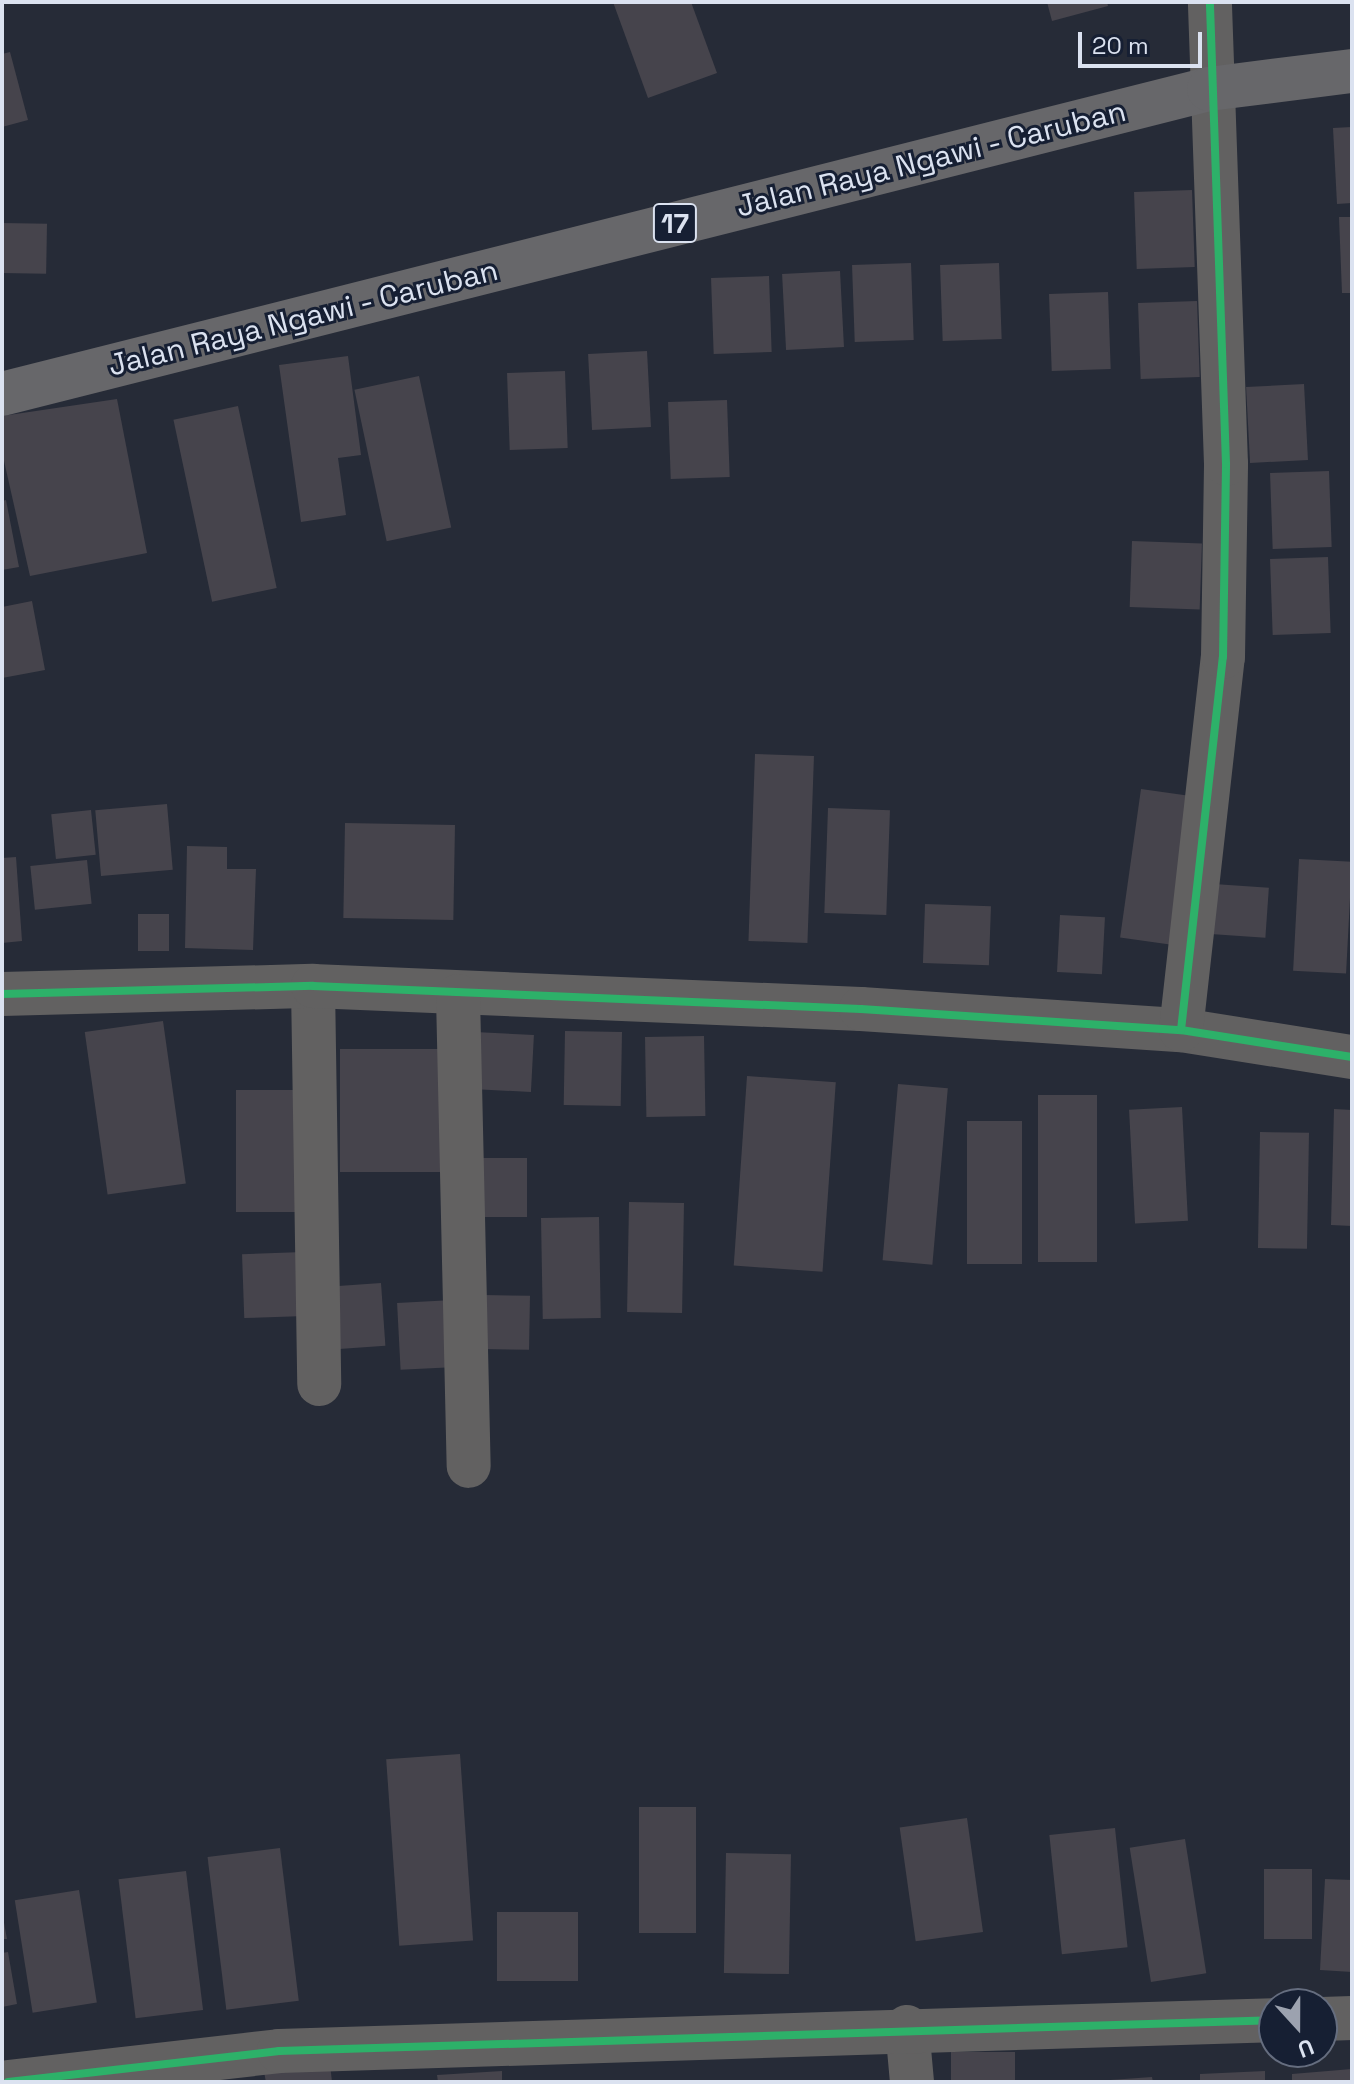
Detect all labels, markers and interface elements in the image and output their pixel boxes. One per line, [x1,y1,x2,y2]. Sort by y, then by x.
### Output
scale bar [1082,16,1206,66]
text: 20 m [1092,30,1149,61]
street label: Jalan Raya Ngawi - Caruban [732,93,1130,225]
road number: 17 [651,199,699,247]
street label: Jalan Raya Ngawi - Caruban [104,252,502,384]
north arrow [1258,1988,1338,2068]
text: U [1294,2033,1318,2064]

